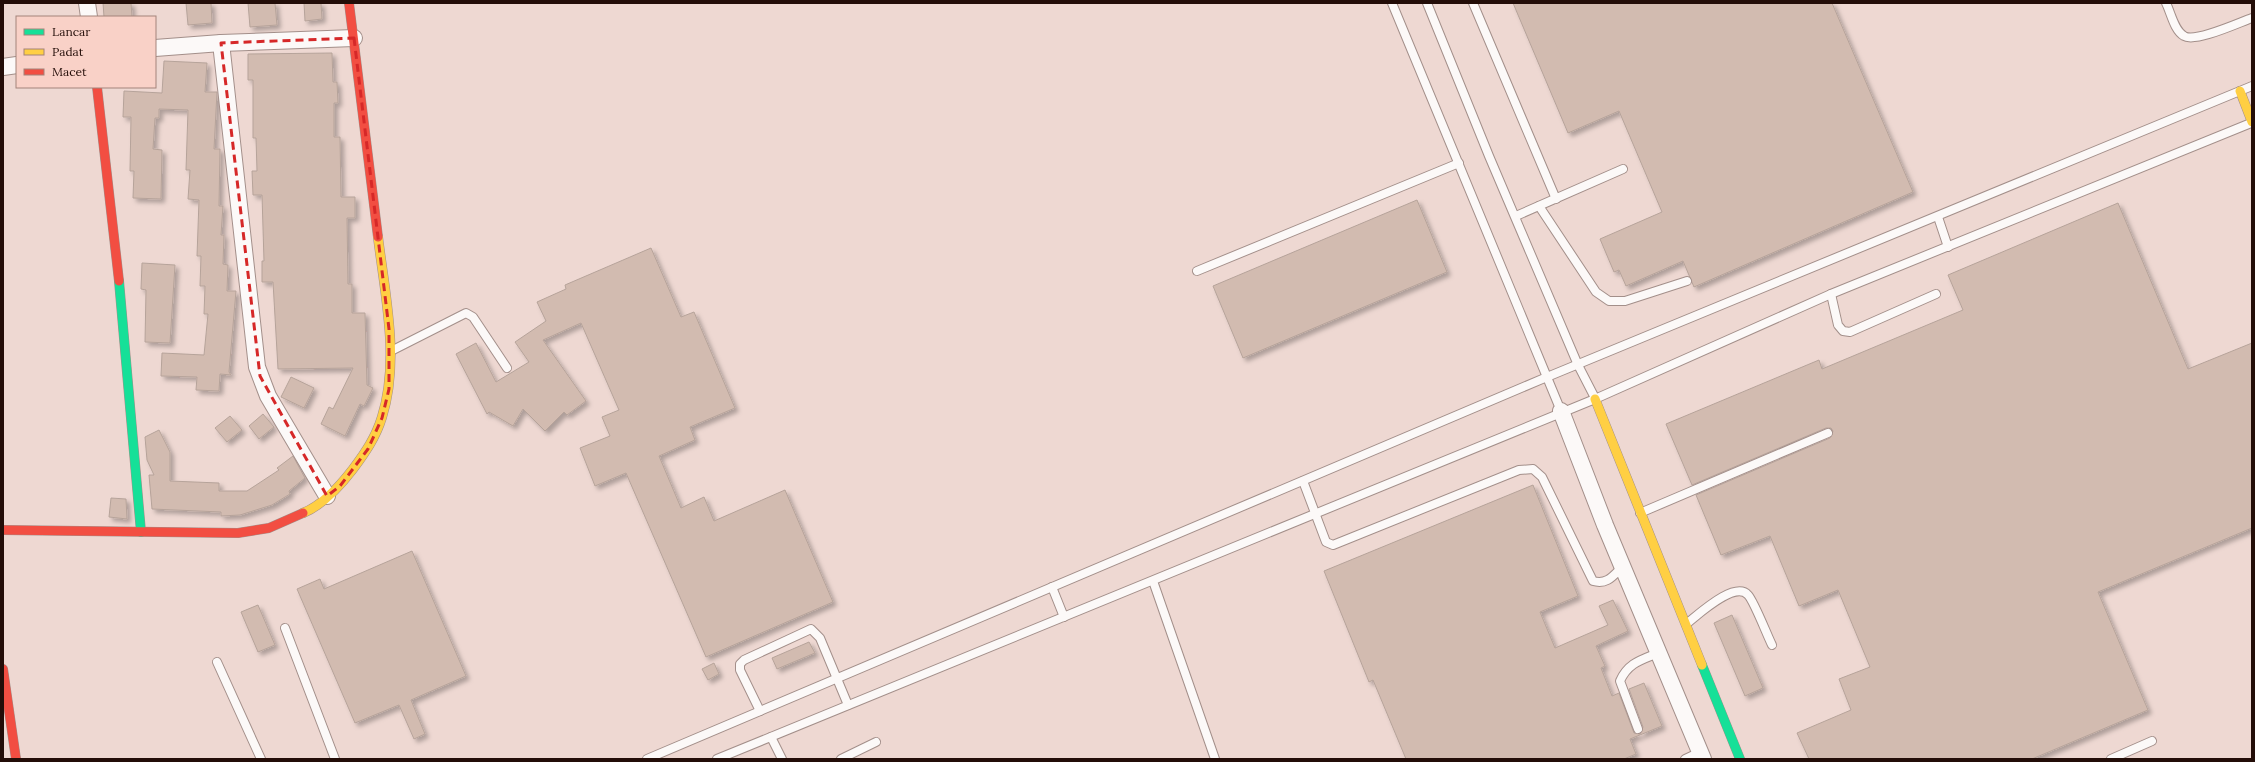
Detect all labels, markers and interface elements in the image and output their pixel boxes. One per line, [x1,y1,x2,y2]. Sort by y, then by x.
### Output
legend [16,16,156,88]
text: Lancar [52,24,91,39]
text: Padat [52,44,84,59]
text: Macet [52,64,87,79]

